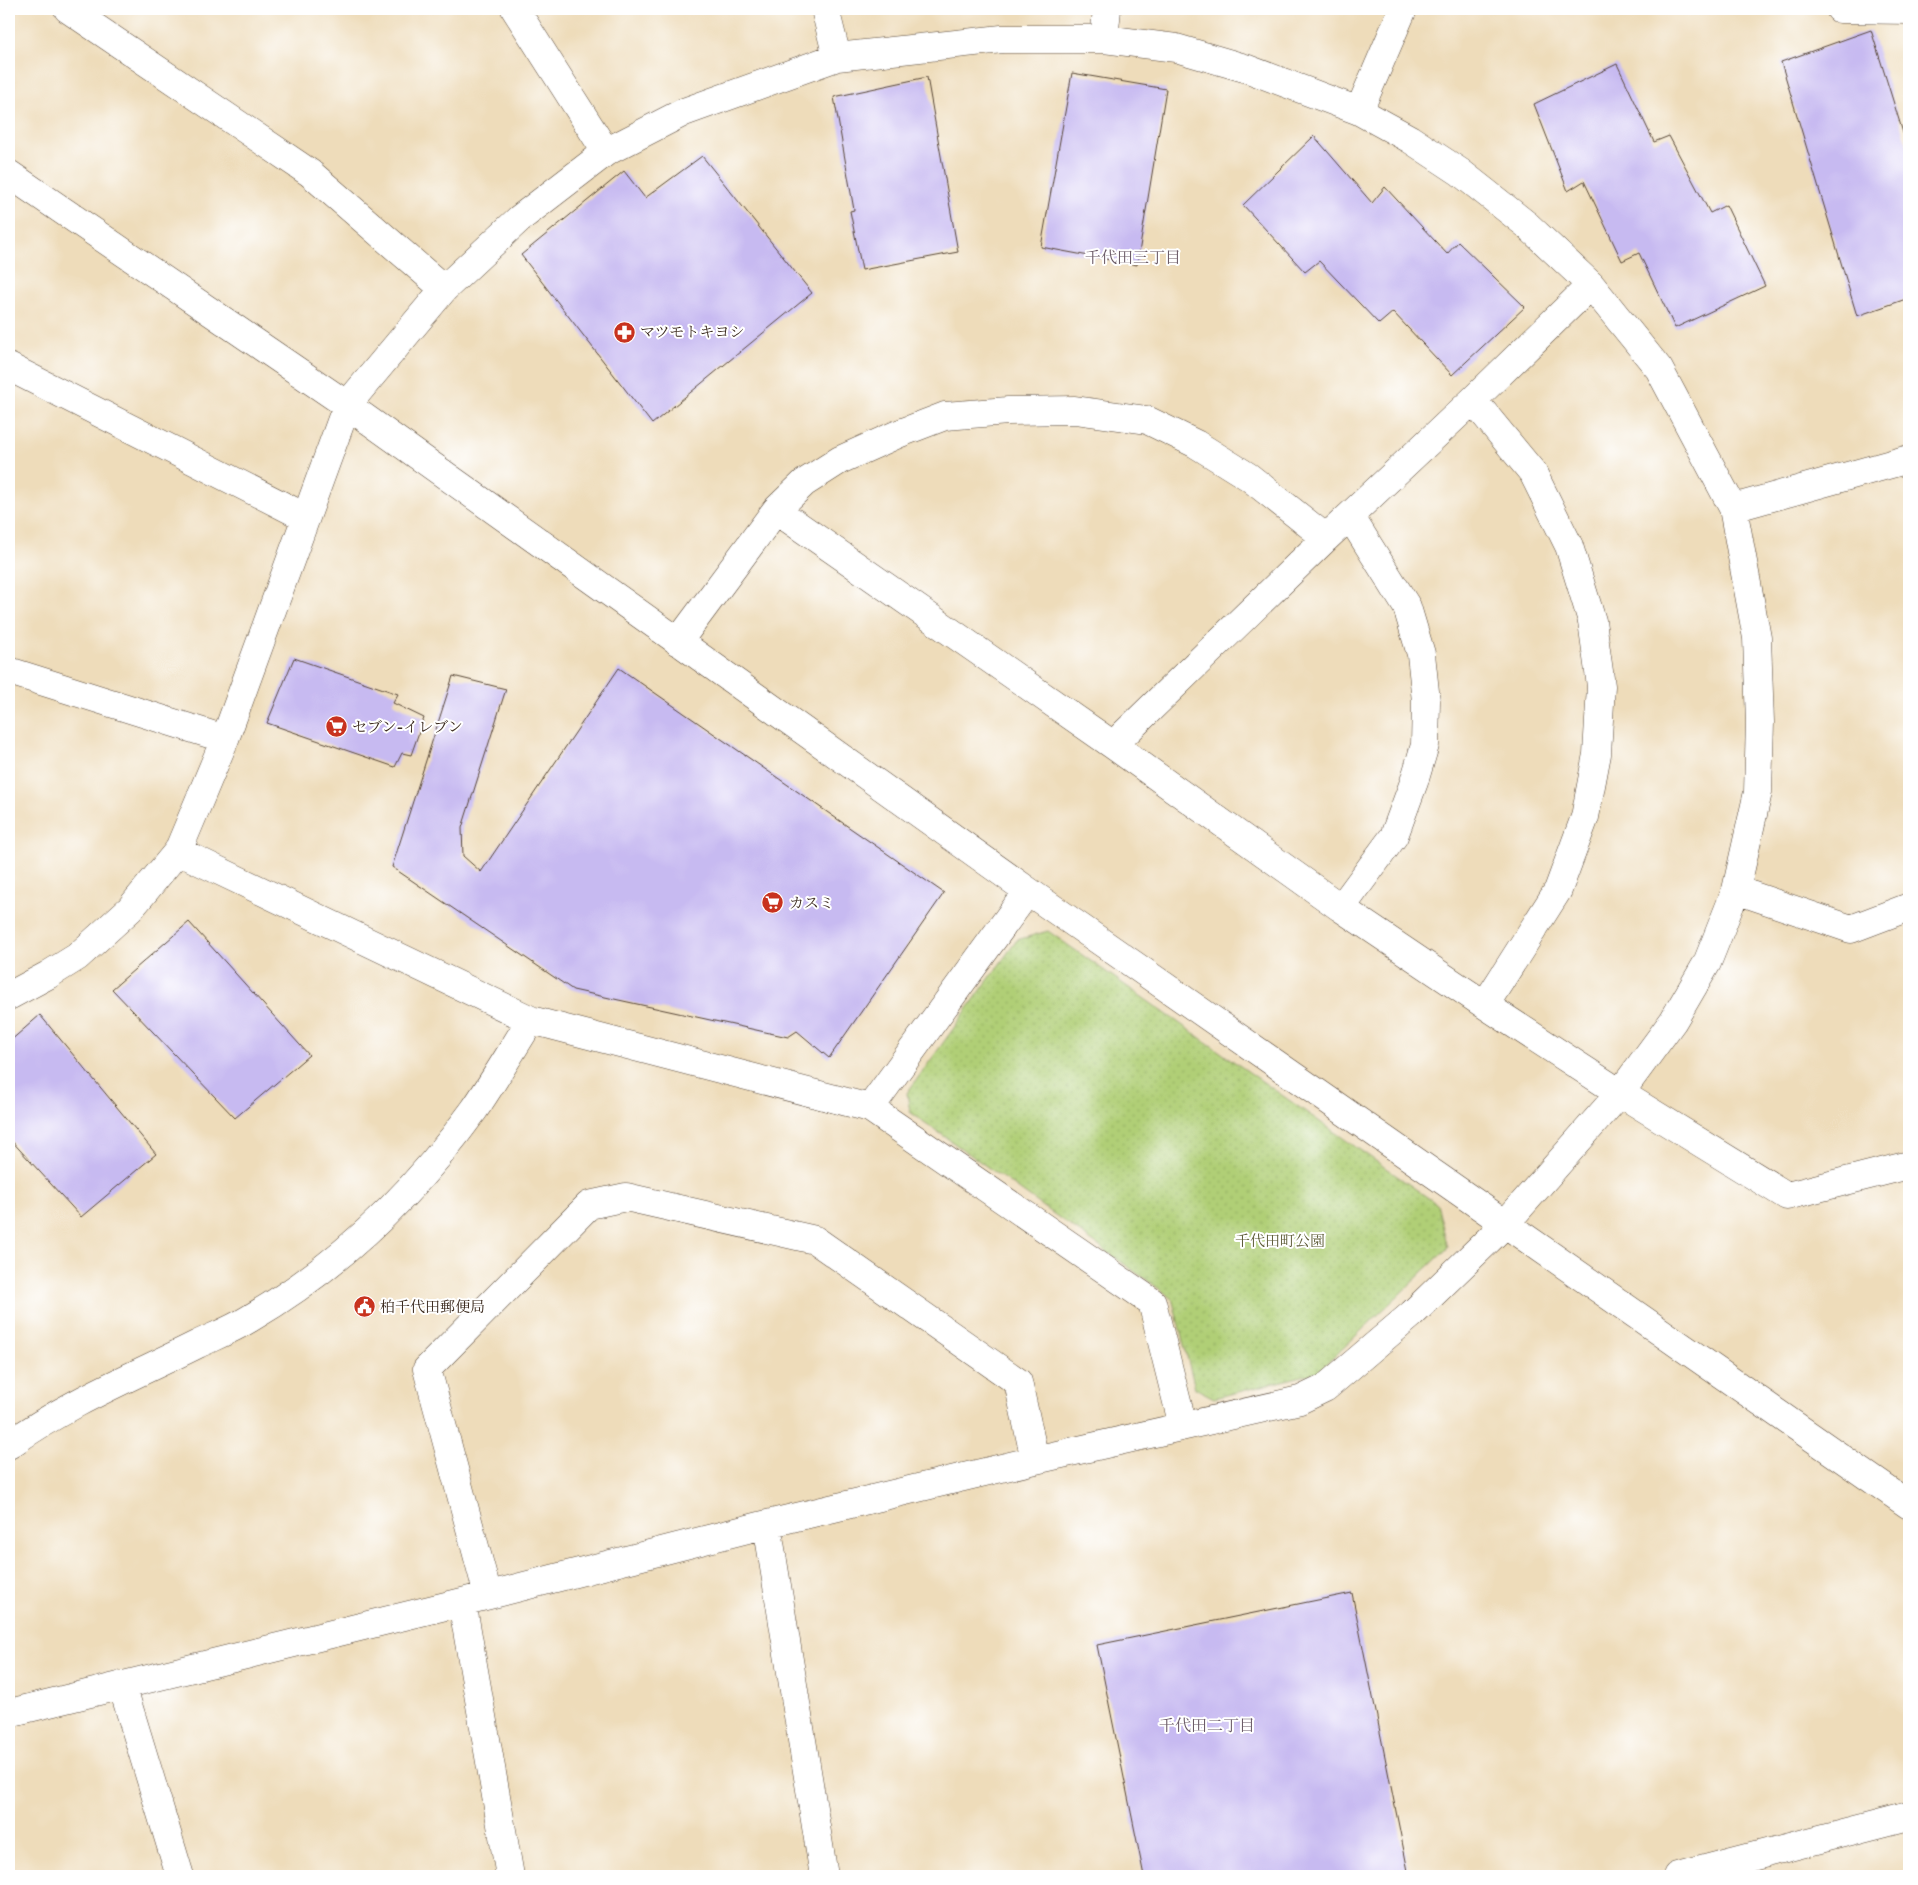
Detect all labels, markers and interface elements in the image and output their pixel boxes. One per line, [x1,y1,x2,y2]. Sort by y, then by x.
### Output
district label: 千代田三丁目 [1085,249,1181,269]
pharmacy icon: マツモトキヨシ [612,320,636,344]
place label: マツモトキヨシ [640,323,745,342]
supermarket icon: セブン-イレブン [324,715,348,739]
place label: セブン-イレブン [352,718,463,737]
supermarket icon: カスミ [761,891,785,915]
place label: カスミ [789,894,834,913]
park label: 千代田町公園 [1235,1232,1325,1251]
public building icon: 柏千代田郵便局 [352,1295,376,1319]
place label: 柏千代田郵便局 [380,1298,485,1317]
district label: 千代田二丁目 [1159,1717,1255,1737]

